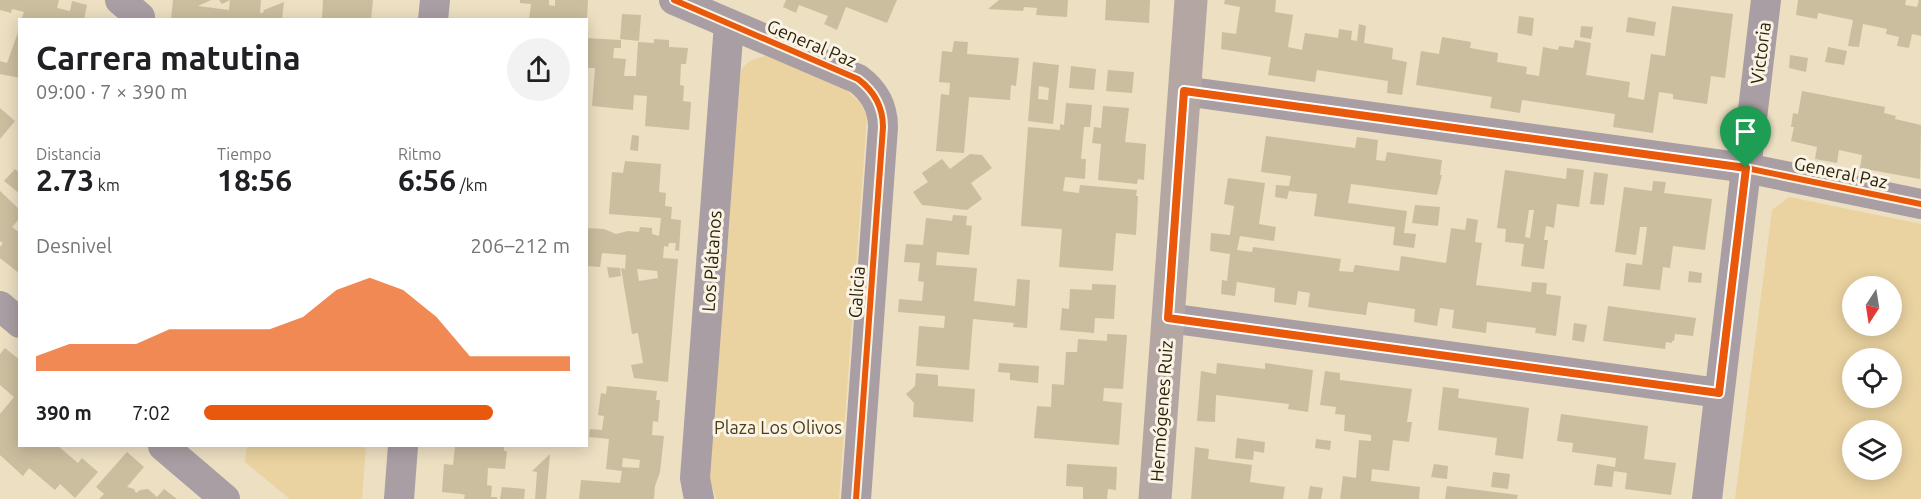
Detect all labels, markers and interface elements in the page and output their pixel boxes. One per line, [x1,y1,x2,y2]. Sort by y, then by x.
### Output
street label: General Paz [764,15,860,71]
street label: Victoria [1746,21,1774,85]
button: share [507,38,570,101]
text: Carrera matutina [36,39,301,76]
text: 09:00 · 7 × 390 m [36,80,188,103]
pin [1720,106,1771,168]
icon: arrive [1729,115,1762,148]
text: Distancia [36,145,101,163]
text: Tiempo [217,145,272,163]
text: Ritmo [398,145,441,163]
street label: General Paz [1792,152,1890,192]
text: 2.73 [36,163,94,197]
text: 18:56 [217,163,292,197]
text: 6:56 [398,163,456,197]
text: km [94,176,120,194]
text: /km [456,176,488,194]
street label: Los Plátanos [697,210,725,312]
text: Desnivel [36,234,112,257]
text: 206–212 m [471,234,570,257]
street label: Galicia [844,265,868,319]
north arrow [1842,276,1902,336]
map controls [1842,276,1902,480]
street label: Hermógenes Ruiz [1146,339,1176,483]
button: locate [1842,348,1902,408]
text: 390 m [36,401,92,424]
text: 7:02 [132,401,171,424]
park label: Plaza Los Olivos [714,417,842,437]
button: layers [1842,420,1902,480]

